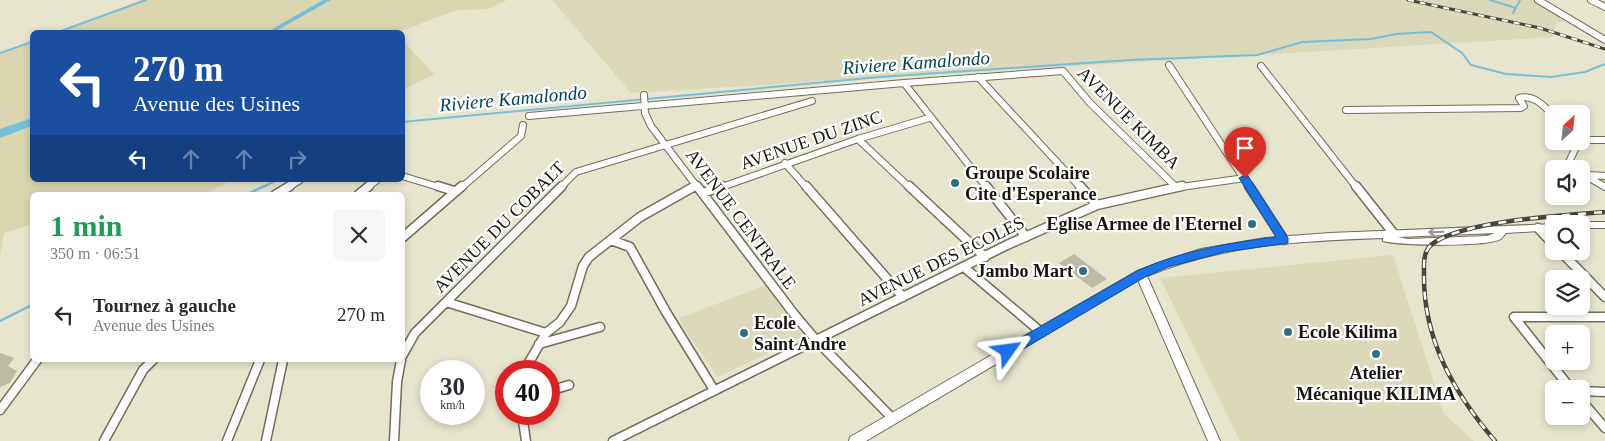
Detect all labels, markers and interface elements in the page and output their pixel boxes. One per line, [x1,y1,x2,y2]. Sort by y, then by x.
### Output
water label: Riviere Kamalondo [841,47,990,78]
icon: left [50,50,115,115]
text: 270 m [133,50,223,89]
street label: AVENUE KIMBA [1074,63,1184,173]
water label: Riviere Kamalondo [438,82,587,115]
text: Avenue des Usines [133,91,300,116]
north arrow [1545,105,1590,150]
map controls [1545,105,1590,425]
street label: AVENUE DU ZINC [737,106,885,174]
pin [1224,127,1266,178]
icon: arrive [1231,134,1259,162]
icon: left [124,145,152,173]
icon: ahead [177,145,205,173]
icon: ahead [230,145,258,173]
icon: right [283,145,311,173]
street label: AVENUE CENTRALE [682,145,800,293]
street label: AVENUE DU COBALT [429,157,569,297]
button: sound [1545,160,1590,205]
place label: Groupe Scolaire Cite d'Esperance [965,163,1096,204]
marker: Groupe Scolaire Cite d'Esperance [949,177,961,189]
text: 1 min [50,209,123,242]
button: close [333,209,385,261]
street label: AVENUE DES ECOLES [855,212,1027,310]
place label: Eglise Armee de l'Eternel [1047,214,1242,234]
button: search [1545,215,1590,260]
marker: Eglise Armee de l'Eternel [1246,218,1258,230]
one-way arrow [1429,228,1445,237]
text: 350 m · 06:51 [50,245,140,262]
place label: Jambo Mart [977,261,1073,281]
marker: Jambo Mart [1077,265,1089,277]
button: layers [1545,270,1590,315]
text: Tournez à gauche [93,295,236,316]
icon: left [50,301,78,329]
text: 270 m [337,304,385,325]
place label: Ecole Saint Andre [754,313,846,354]
text: Avenue des Usines [93,317,214,334]
place label: Ecole Kilima [1298,322,1397,342]
position arrow [981,324,1033,376]
button: + [1545,325,1590,370]
marker: Ecole Kilima [1282,326,1294,338]
marker: Ecole Saint Andre [738,327,750,339]
marker: Atelier Mécanique KILIMA [1370,348,1382,360]
speed limit sign: 40 [495,360,560,425]
place label: Atelier Mécanique KILIMA [1296,363,1456,404]
text: 30 [440,373,465,400]
button: − [1545,380,1590,425]
text: km/h [440,398,465,412]

